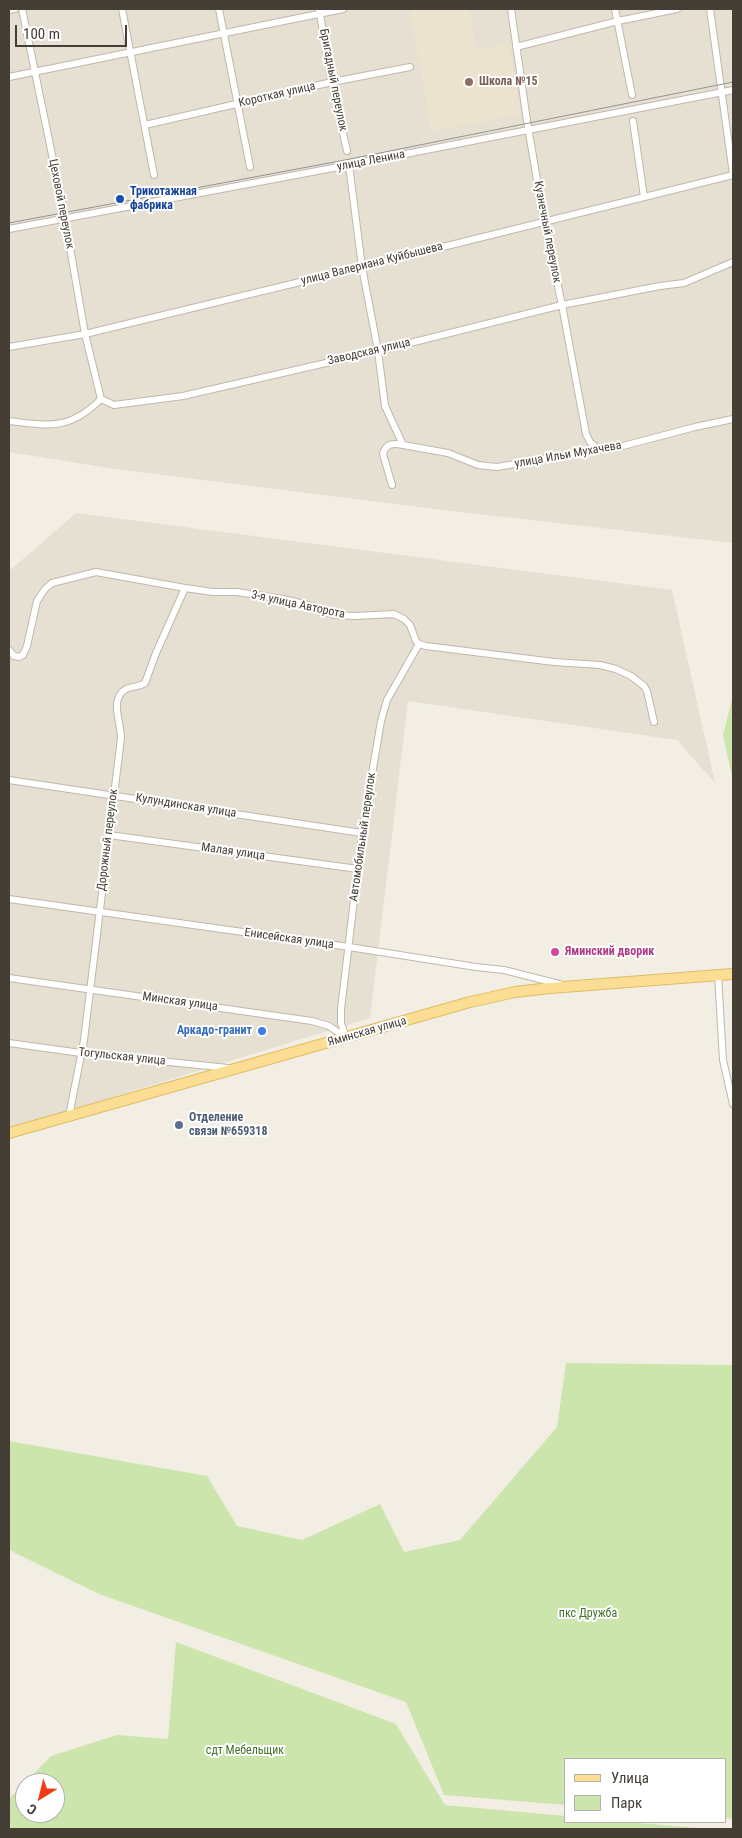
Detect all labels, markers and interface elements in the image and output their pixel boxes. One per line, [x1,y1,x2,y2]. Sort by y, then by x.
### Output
scale bar [18,15,130,47]
text: 100 m [23,25,60,43]
street label: Бригадный переулок [316,27,350,133]
place label: Школа №15 [479,75,538,89]
marker: Школа №15 [463,76,475,88]
street label: Короткая улица [237,79,317,111]
street label: улица Ленина [336,147,406,175]
street label: Цеховой переулок [45,158,77,250]
street label: Кузнечный переулок [530,180,564,284]
place label: Трикотажная фабрика [130,185,197,213]
marker: Трикотажная фабрика [114,193,126,205]
street label: улица Валериана Куйбышева [300,239,444,289]
street label: Заводская улица [326,335,412,369]
street label: улица Ильи Мухачева [513,439,623,471]
street label: 3-я улица Авторота [250,588,346,622]
street label: Автомобильный переулок [347,772,379,902]
street label: Дорожный переулок [95,788,121,892]
street label: Кулундинская улица [135,791,237,821]
street label: Малая улица [200,840,266,864]
street label: Енисейская улица [243,926,335,952]
place label: Яминский дворик [565,945,654,959]
marker: Яминский дворик [549,946,561,958]
street label: Минская улица [141,990,219,1014]
street label: Яминская улица [326,1014,408,1050]
place label: Аркадо-гранит [177,1024,252,1038]
marker: Аркадо-гранит [256,1025,268,1037]
street label: Тогульская улица [78,1045,166,1069]
place label: Отделение связи №659318 [189,1111,267,1139]
marker: Отделение связи №659318 [173,1119,185,1131]
park label: пкс Дружба [559,1607,617,1621]
park label: сдт Мебельщик [206,1744,284,1758]
legend [564,1758,727,1823]
text: Улица [611,1769,649,1787]
north arrow [15,1773,65,1823]
text: Парк [611,1794,642,1812]
text: С [24,1801,40,1818]

